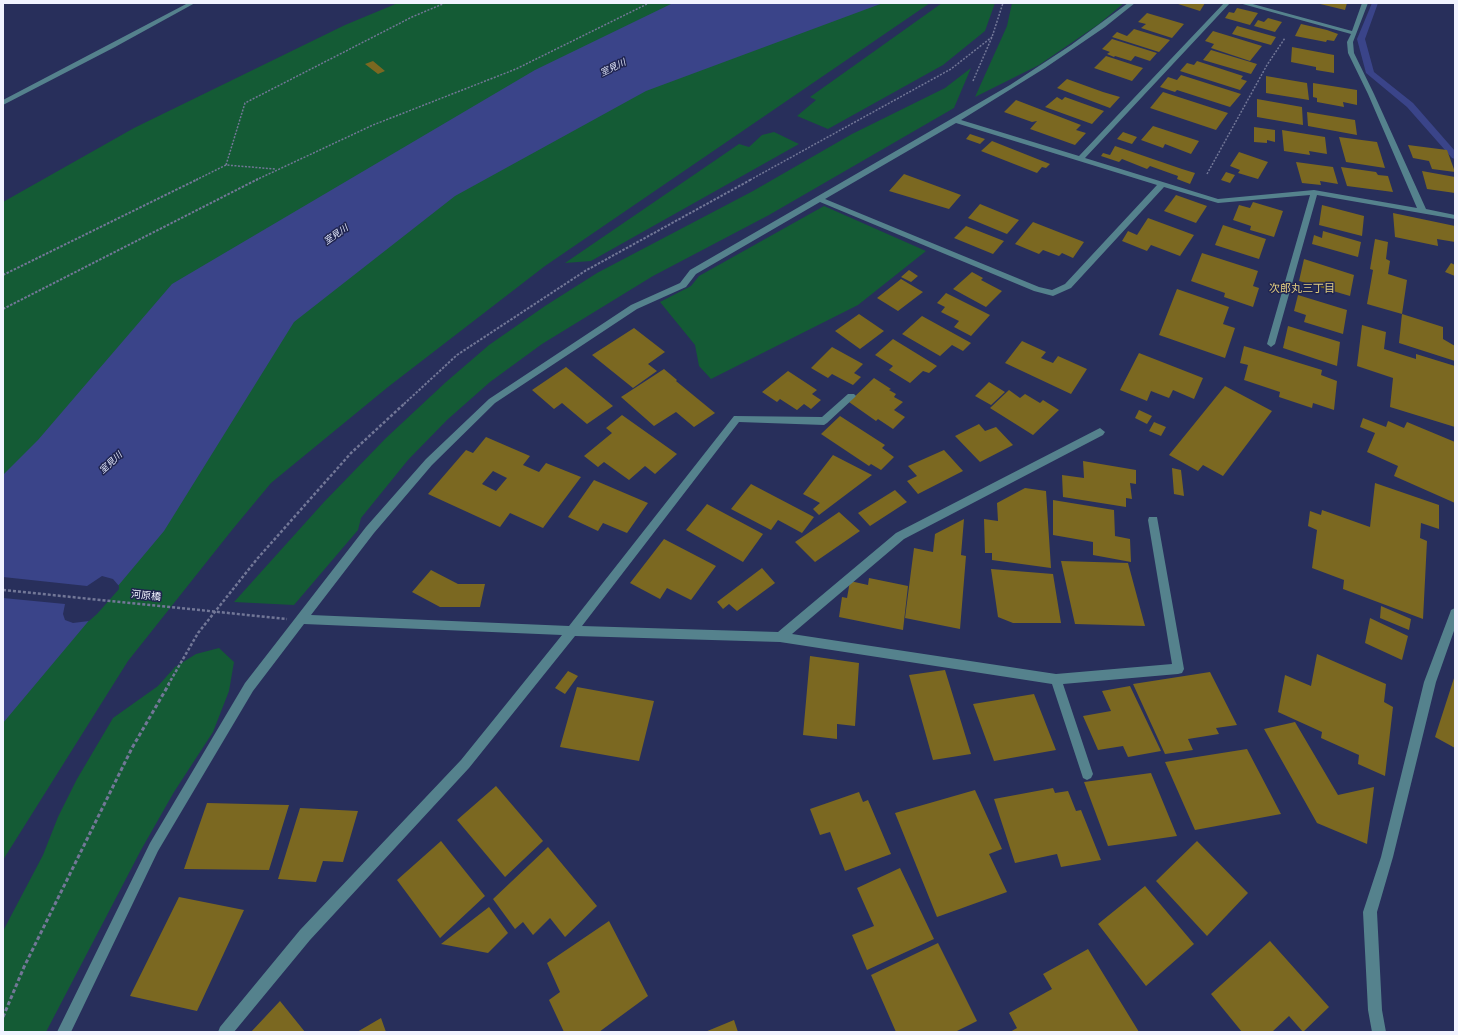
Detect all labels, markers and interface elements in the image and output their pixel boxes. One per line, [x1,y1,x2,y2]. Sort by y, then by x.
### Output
water label: 室見川 [598,57,628,79]
water label: 室見川 [322,223,350,247]
district label: 次郎丸三丁目 [1269,282,1335,296]
water label: 室見川 [97,450,125,476]
street label: 河原橋 [130,588,162,604]

